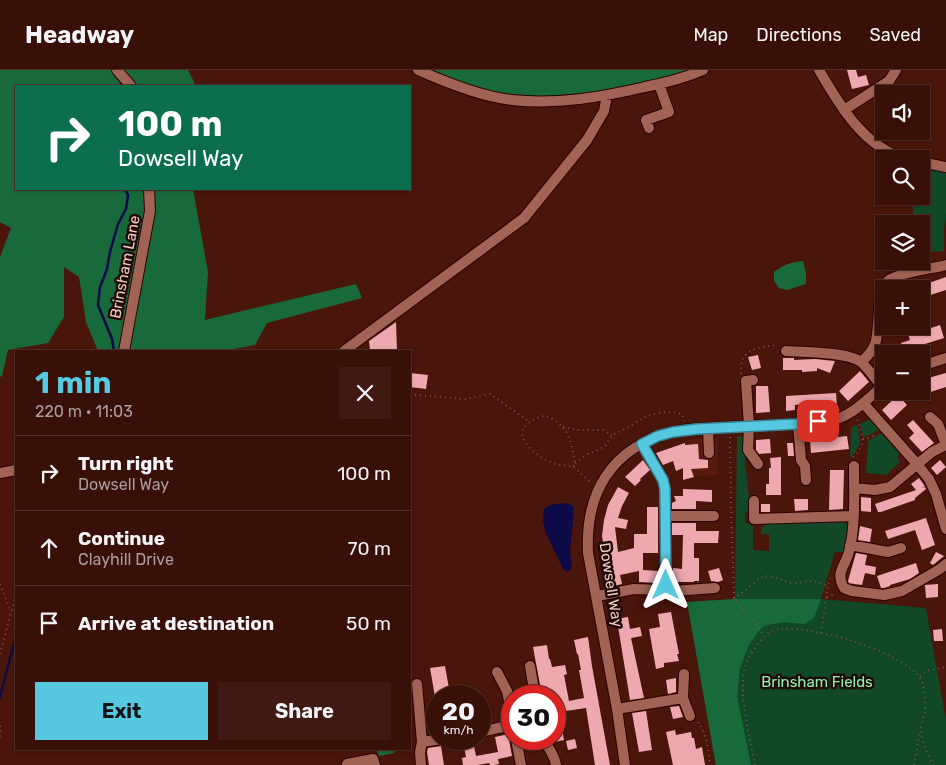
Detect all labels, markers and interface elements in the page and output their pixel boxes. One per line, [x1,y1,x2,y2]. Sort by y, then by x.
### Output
text: Headway [25,21,134,49]
text: Map [693,24,728,46]
text: Directions [756,24,842,46]
text: Saved [870,24,921,46]
map controls [875,85,930,400]
button: sound [875,85,930,140]
text: 100 m [118,103,223,145]
icon: right [35,105,100,170]
text: Dowsell Way [118,145,243,172]
button: search [875,150,930,205]
street label: Brinsham Lane [106,214,144,320]
button: layers [875,215,930,270]
button: + [875,280,930,335]
button: − [875,345,930,400]
text: 1 min [35,365,112,401]
button: close [339,367,391,419]
pin [797,400,839,442]
text: 220 m · 11:03 [35,402,133,421]
icon: arrive [804,407,832,435]
text: Turn right [78,452,173,475]
icon: right [35,459,63,487]
text: 100 m [337,462,391,485]
text: Dowsell Way [78,475,169,494]
text: Continue [78,527,165,550]
icon: ahead [35,534,63,562]
text: 70 m [348,537,391,560]
street label: Dowsell Way [595,541,627,629]
text: Clayhill Drive [78,550,174,569]
position arrow [639,558,691,610]
icon: arrive [35,609,63,637]
text: Arrive at destination [78,612,274,635]
text: 50 m [346,612,391,635]
park label: Brinsham Fields [761,673,873,691]
button: Exit [35,682,208,740]
button: Share [218,682,391,740]
speed limit sign: 30 [501,685,566,750]
text: 20 [442,697,475,726]
text: km/h [444,723,473,737]

